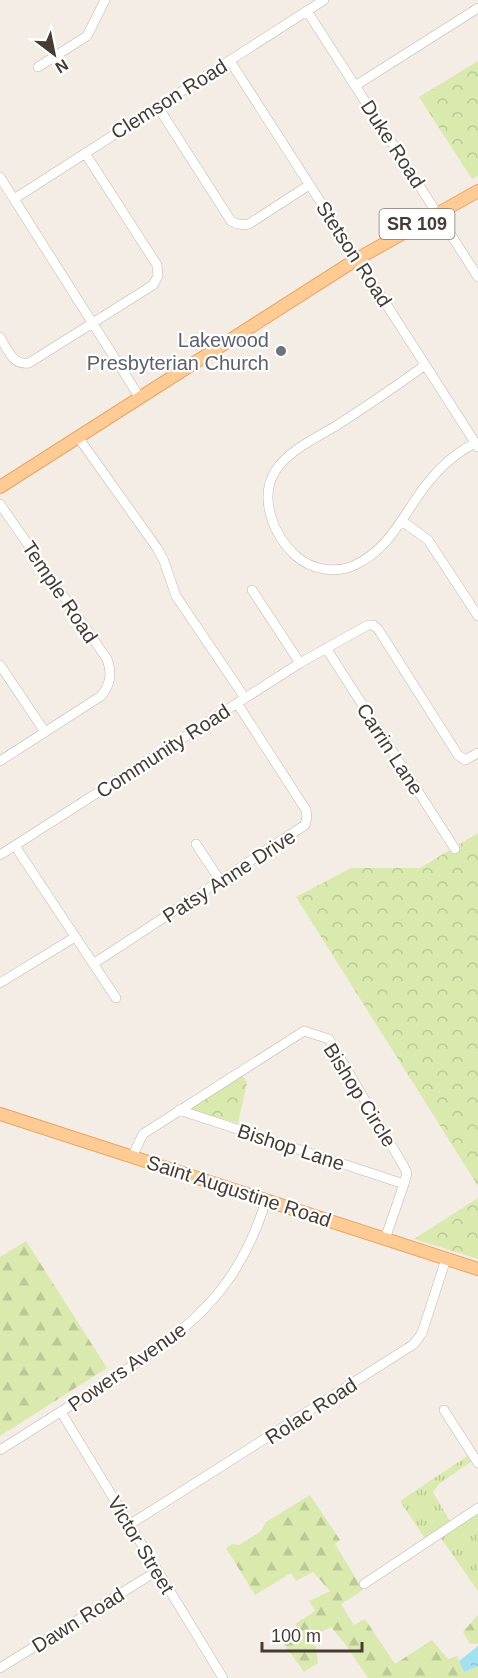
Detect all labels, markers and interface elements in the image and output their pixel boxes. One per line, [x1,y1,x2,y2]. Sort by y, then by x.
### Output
north arrow [24,24,84,84]
street label: Clemson Road [107,55,231,143]
text: N [52,56,71,77]
street label: Duke Road [357,96,429,192]
street label: Stetson Road [312,197,396,311]
road number: SR 109 [380,209,454,239]
place label: Lakewood Presbyterian Church [87,329,269,374]
marker: Lakewood Presbyterian Church [274,344,288,358]
street label: Temple Road [18,537,102,647]
street label: Carrin Lane [352,699,428,799]
street label: Community Road [92,700,234,802]
street label: Patsy Anne Drive [159,825,299,927]
street label: Bishop Circle [319,1039,401,1151]
street label: Bishop Lane [235,1119,347,1175]
street label: Saint Augustine Road [144,1151,334,1231]
street label: Powers Avenue [64,1318,190,1416]
street label: Rolac Road [261,1373,361,1449]
street label: Victor Street [103,1492,179,1598]
street label: Dawn Road [28,1583,128,1657]
scale bar [262,1615,362,1653]
text: 100 m [271,1626,321,1646]

